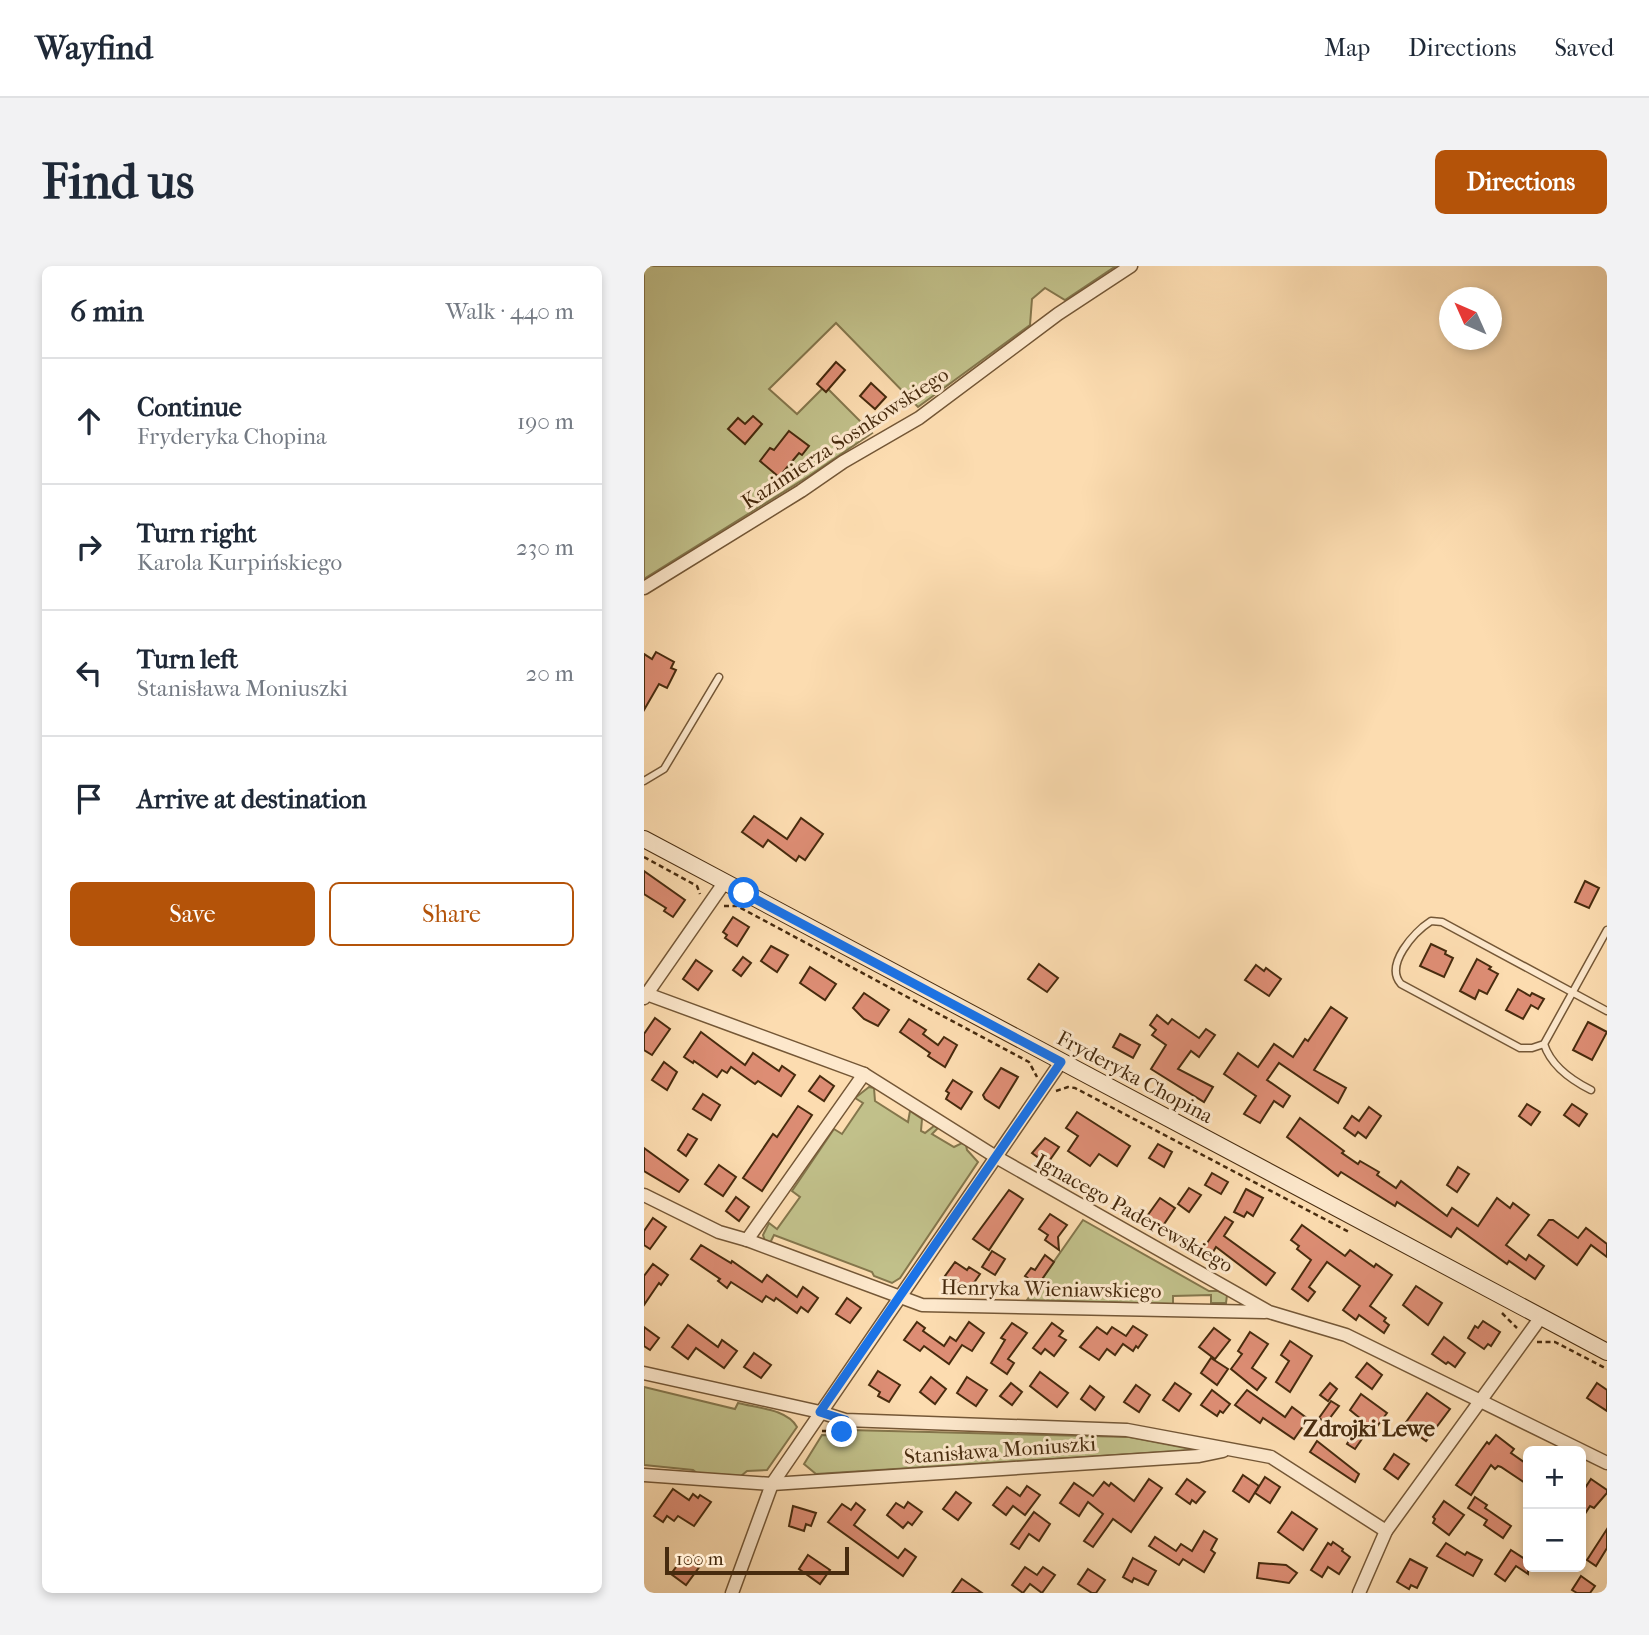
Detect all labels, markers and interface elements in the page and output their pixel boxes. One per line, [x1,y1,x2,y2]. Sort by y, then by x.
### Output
text: Wayfind [35,29,153,68]
text: Map [1324,34,1370,62]
text: Directions [1408,34,1516,62]
text: Saved [1554,34,1614,62]
button: Directions [1435,150,1607,214]
text: Find us [42,153,194,211]
north arrow [1439,287,1502,350]
text: 6 min [70,294,144,329]
text: Walk · 440 m [446,298,574,325]
street label: Kazimierza Sosnkowskiego [737,362,953,514]
text: Continue [137,392,242,423]
icon: ahead [70,402,108,440]
text: 190 m [517,408,574,435]
text: Fryderyka Chopina [137,423,327,450]
text: Turn right [137,518,257,549]
icon: right [70,528,108,566]
text: 230 m [516,534,574,561]
text: Karola Kurpińskiego [137,549,342,576]
text: Turn left [137,644,238,675]
icon: left [70,654,108,692]
text: 20 m [525,660,574,687]
text: Stanisława Moniuszki [137,675,348,702]
icon: arrive [70,780,108,818]
text: Arrive at destination [137,784,367,815]
route start [728,877,759,908]
button: Save [70,882,315,946]
button: Share [329,882,574,946]
street label: Fryderyka Chopina [1053,1026,1217,1128]
street label: Ignacego Paderewskiego [1031,1149,1237,1277]
street label: Henryka Wieniawskiego [940,1275,1162,1303]
district label: Zdrojki Lewe [1303,1415,1436,1442]
route end [826,1416,857,1447]
street label: Stanisława Moniuszki [903,1431,1097,1469]
map controls [1523,1446,1586,1572]
button: + [1523,1446,1586,1509]
button: − [1523,1509,1586,1572]
scale bar [665,1544,849,1576]
text: 100 m [676,1548,724,1570]

